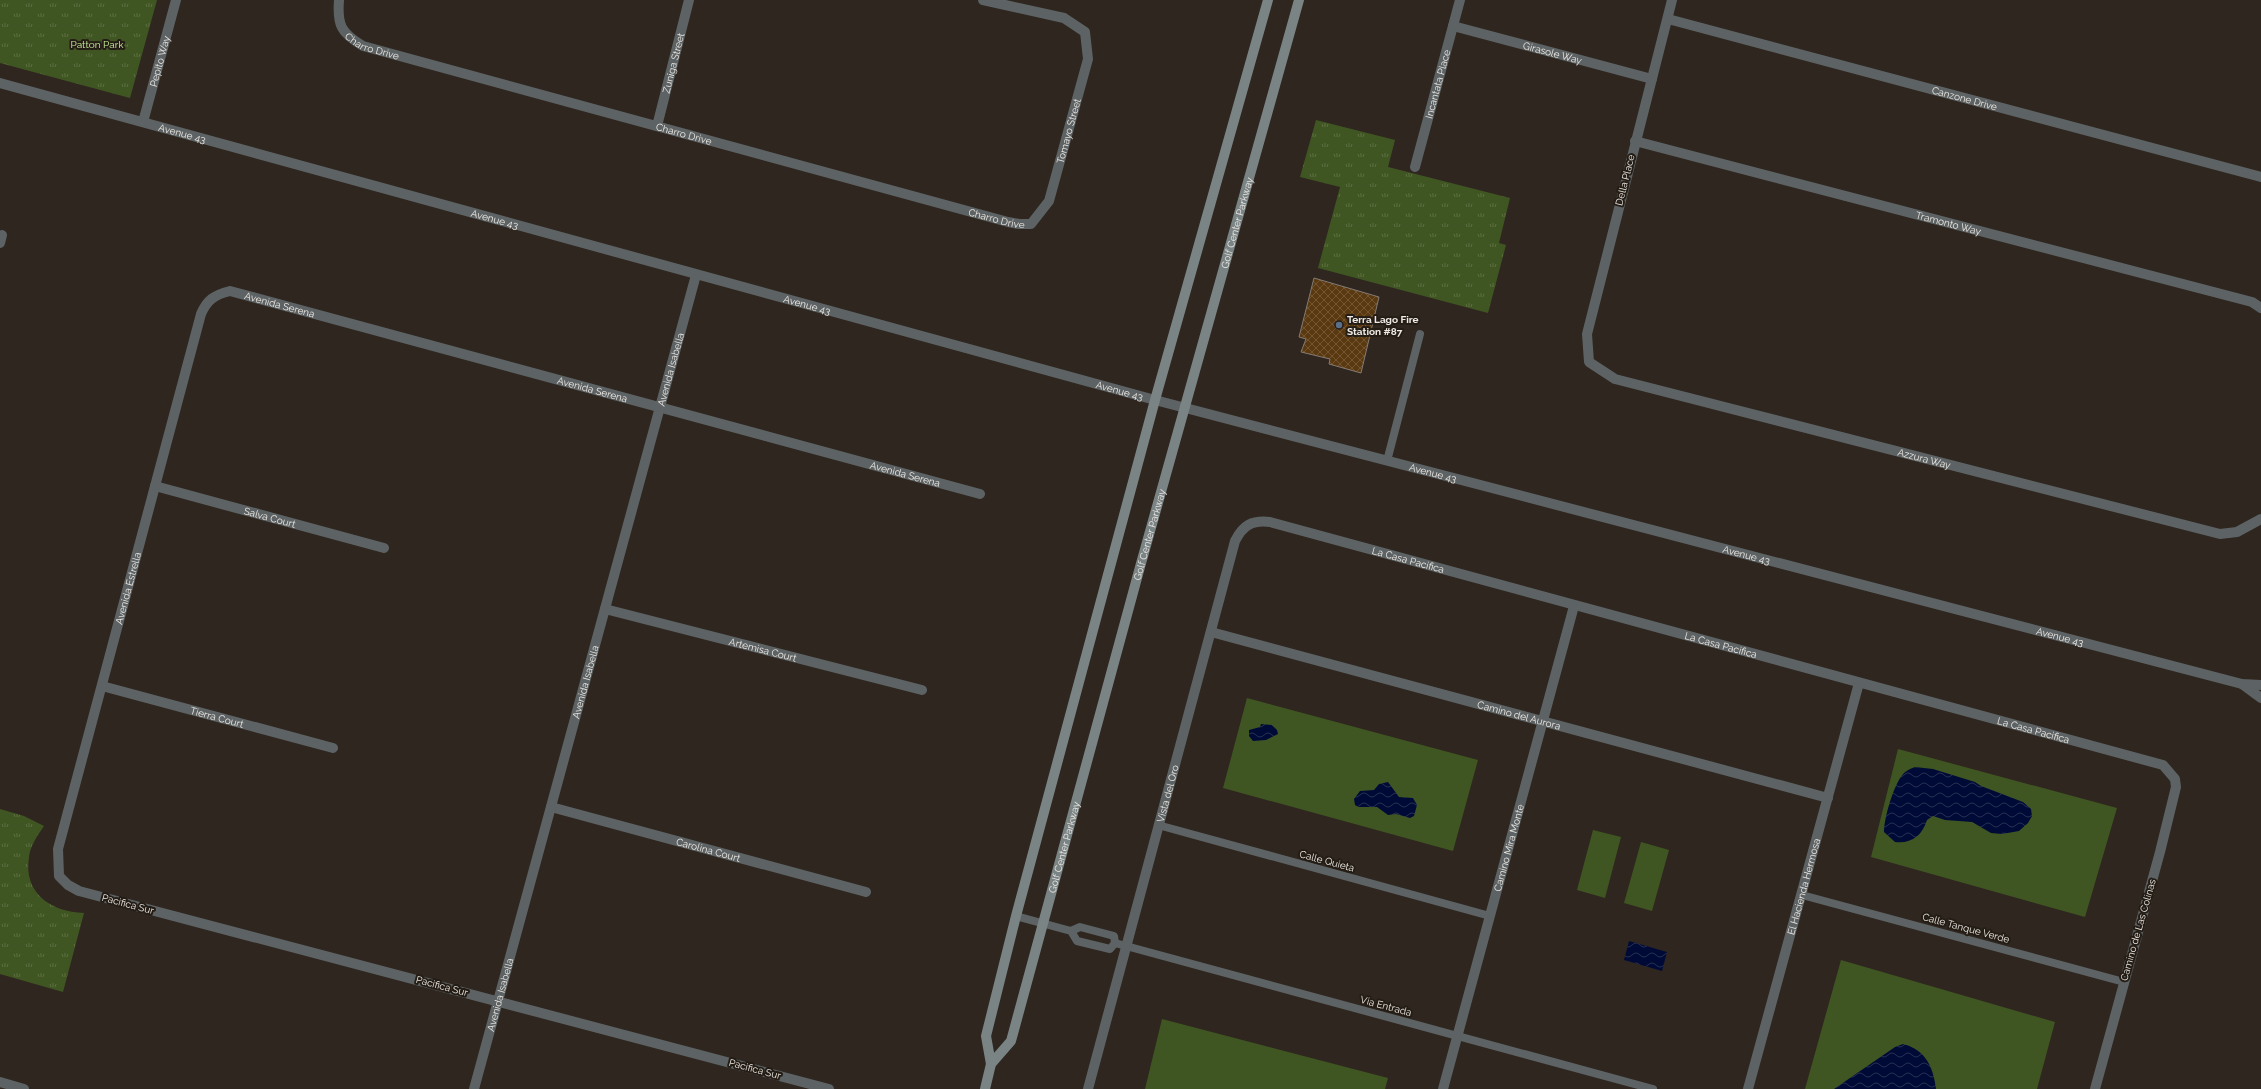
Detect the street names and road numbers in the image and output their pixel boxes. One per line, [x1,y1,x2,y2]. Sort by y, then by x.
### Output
street label: Charro Drive [343,30,401,61]
street label: Zuniga Street [660,31,686,94]
street label: Pepito Way [147,34,172,88]
street label: Girasole Way [1522,39,1584,66]
street label: Incantata Place [1423,48,1452,120]
street label: Canzone Drive [1931,84,1999,112]
street label: Tomayo Street [1054,97,1083,165]
street label: Avenue 43 [157,121,207,145]
street label: Charro Drive [655,121,713,146]
street label: Della Place [1613,153,1637,207]
street label: Golf Center Parkway [1219,175,1255,270]
street label: Charro Drive [967,206,1025,230]
street label: Avenue 43 [470,207,520,231]
street label: Tramonto Way [1915,209,1983,237]
street label: Avenida Serena [243,290,316,319]
street label: Avenue 43 [782,293,832,316]
street label: Avenida Isabella [655,331,686,407]
street label: Avenida Serena [556,374,629,404]
street label: Avenue 43 [1095,379,1144,402]
street label: Azzura Way [1897,446,1952,470]
street label: Avenida Serena [869,459,941,488]
street label: Avenue 43 [1408,461,1458,484]
street label: Golf Center Parkway [1131,487,1167,582]
street label: Salva Court [243,505,297,529]
street label: Avenue 43 [1722,543,1771,566]
street label: La Casa Pacifica [1371,545,1446,575]
street label: Avenida Estrella [113,551,143,625]
street label: Avenue 43 [2035,625,2085,648]
street label: La Casa Pacifica [1684,630,1758,660]
street label: Artemisa Court [728,635,798,663]
street label: Avenida Isabella [570,644,600,720]
street label: Camino del Aurora [1476,698,1562,731]
street label: Tierra Court [189,704,245,729]
street label: La Casa Pacifica [1996,715,2071,745]
street label: Vista del Oro [1154,763,1180,823]
street label: Golf Center Parkway [1046,800,1082,894]
street label: Camino Mira Monte [1491,803,1526,893]
street label: Carolina Court [675,836,742,864]
street label: El Hacienda Hermosa [1785,837,1822,936]
street label: Calle Quieta [1298,848,1356,874]
street label: Camino de Las Colinas [2118,878,2158,982]
street label: Pacifica Sur [101,892,156,916]
street label: Calle Tanque Verde [1921,911,2011,945]
street label: Avenida Isabella [485,957,515,1032]
street label: Pacifica Sur [415,974,470,998]
street label: Via Entrada [1359,994,1413,1018]
street label: Pacifica Sur [728,1057,783,1081]

